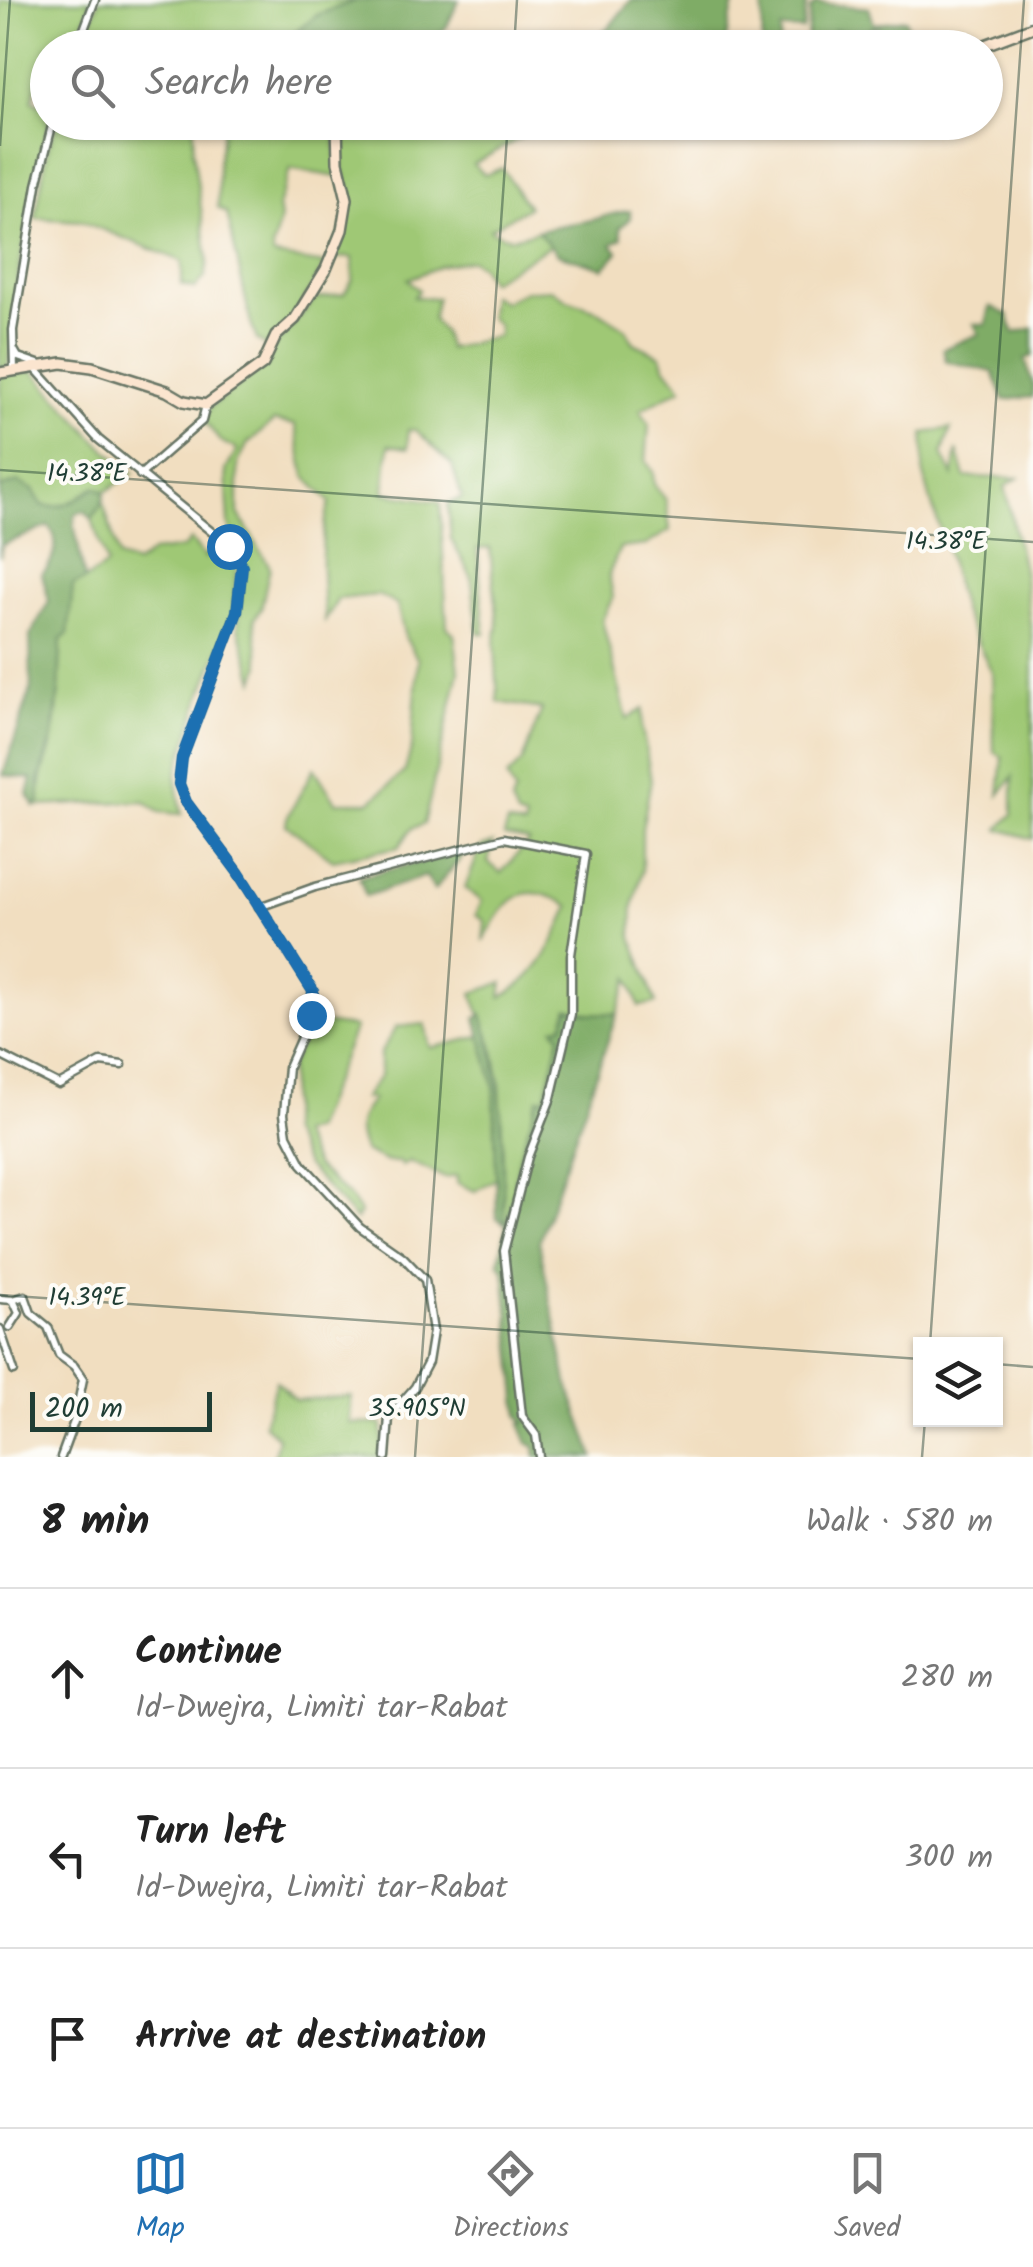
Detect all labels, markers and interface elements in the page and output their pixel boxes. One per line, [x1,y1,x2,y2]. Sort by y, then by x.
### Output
search box [30,30,1003,140]
text: Search here [145,55,332,115]
icon: search [65,58,120,113]
text: 14.38°E [47,454,128,494]
text: 14.38°E [906,522,987,562]
route start [207,524,253,570]
route end [289,993,335,1039]
text: 14.39°E [48,1278,127,1318]
map controls [913,1337,1003,1427]
button: layers [913,1337,1003,1427]
scale bar [30,1387,212,1432]
text: 200 m [45,1387,123,1432]
text: 35.905°N [368,1389,466,1429]
text: 8 min [40,1489,150,1556]
text: Walk · 580 m [806,1497,993,1548]
text: Continue [135,1623,282,1683]
icon: ahead [40,1651,95,1706]
text: 280 m [901,1653,993,1704]
text: Id-Dwejra, Limiti tar-Rabat [135,1683,508,1734]
text: Turn left [135,1803,286,1863]
icon: left [40,1831,95,1886]
text: 300 m [904,1833,993,1884]
text: Id-Dwejra, Limiti tar-Rabat [135,1863,508,1914]
text: Arrive at destination [135,2008,486,2068]
icon: arrive [40,2011,95,2066]
tab: Map [133,2146,188,2251]
tab: Directions [453,2146,569,2251]
tab: Saved [834,2146,900,2251]

